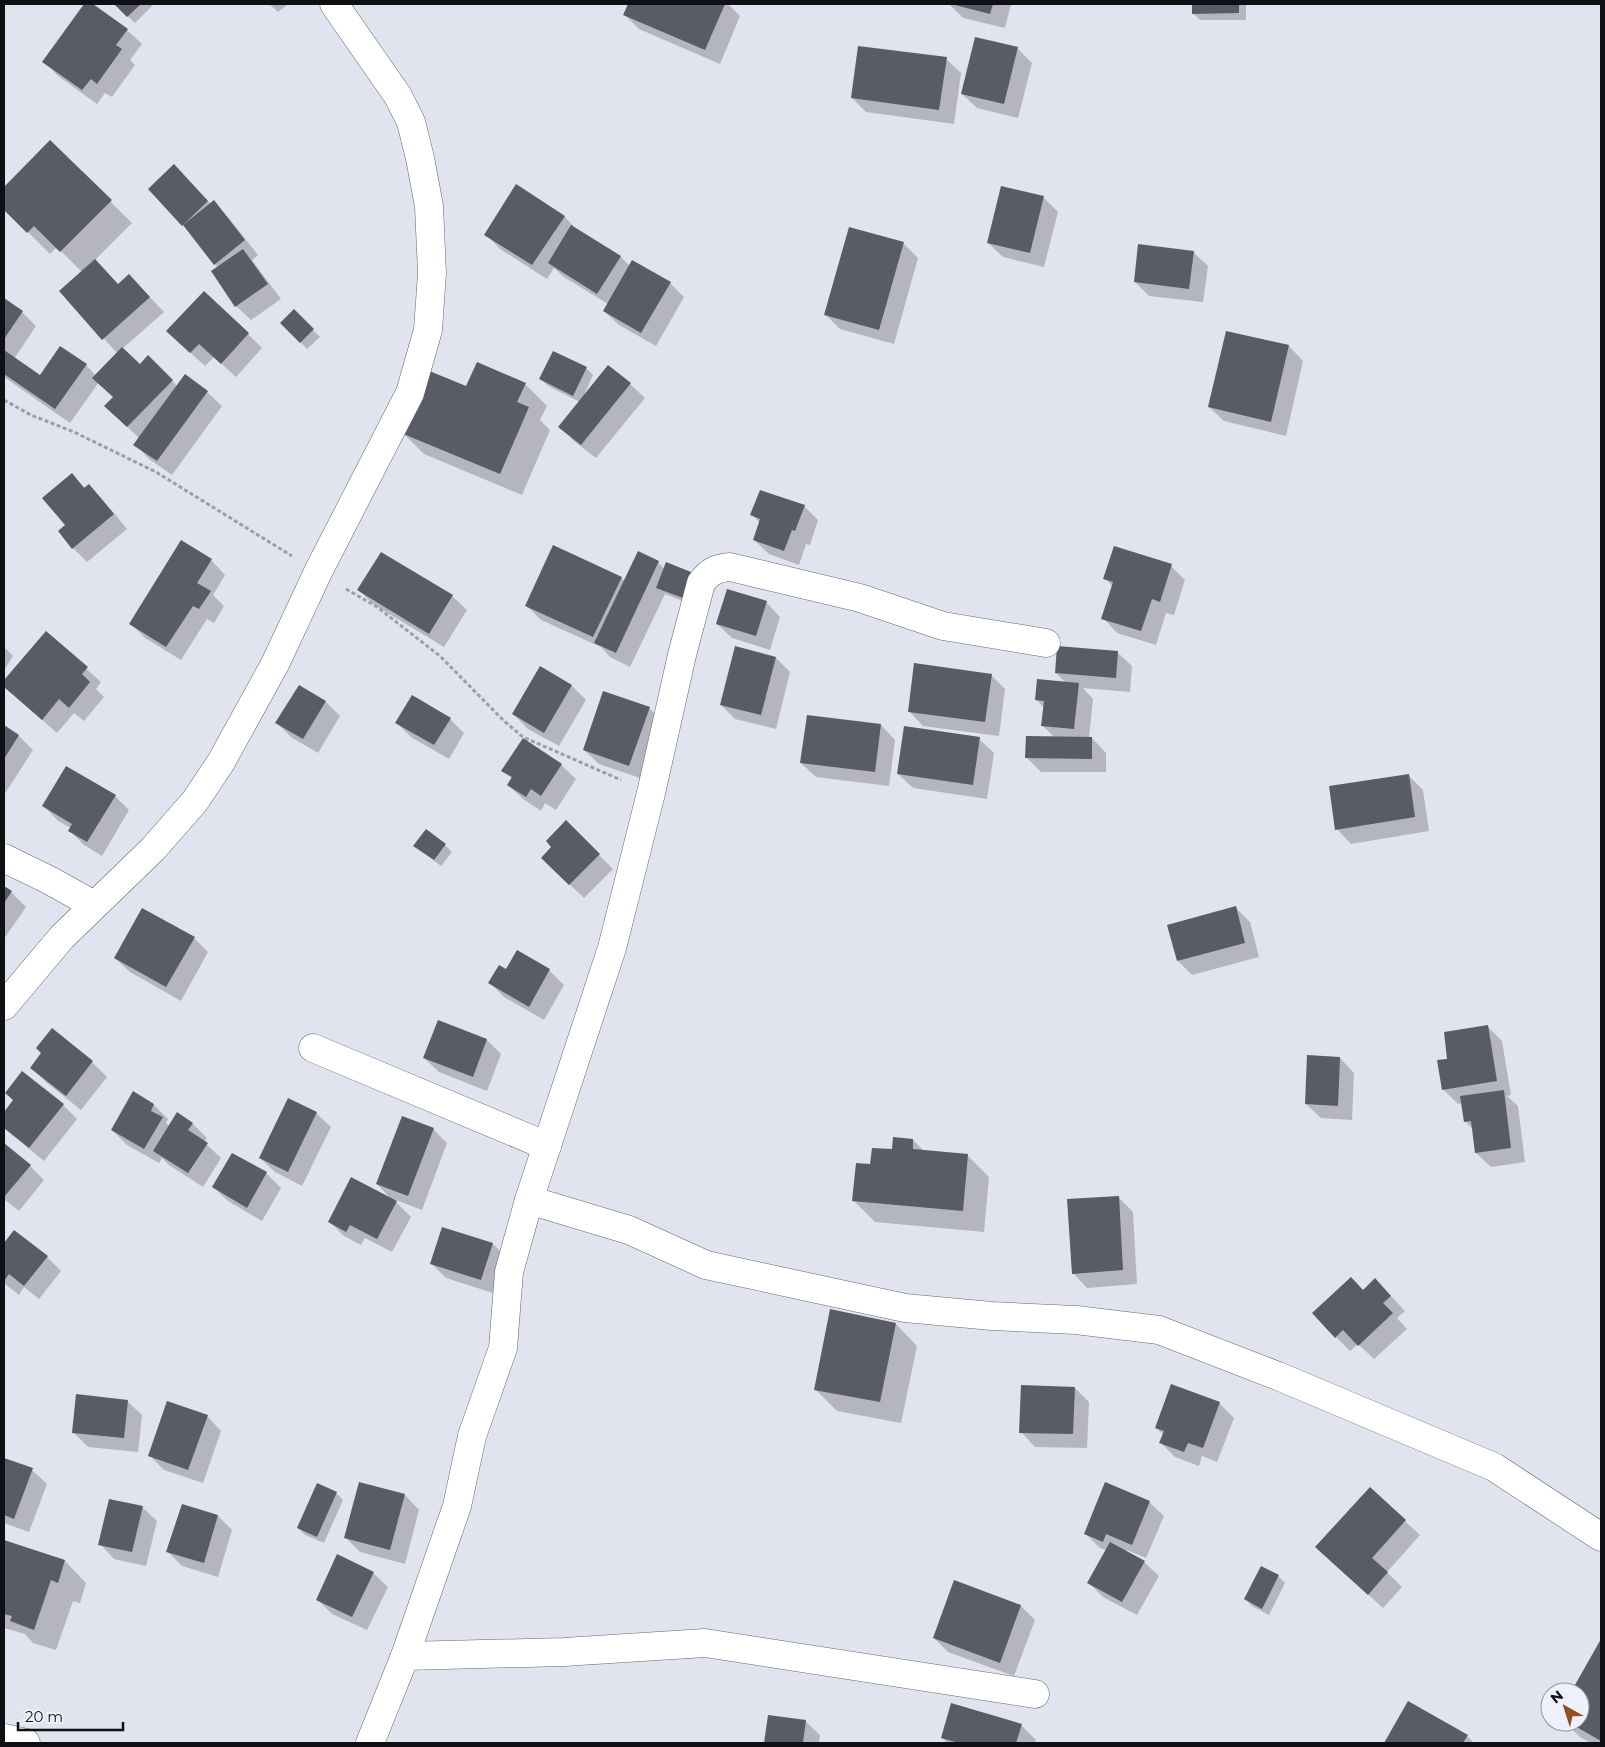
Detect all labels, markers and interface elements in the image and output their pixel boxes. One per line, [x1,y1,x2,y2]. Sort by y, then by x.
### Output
north arrow [1540,1682,1590,1732]
text: N [1547,1686,1567,1707]
scale bar [18,1700,122,1732]
text: 20 m [25,1707,63,1726]

